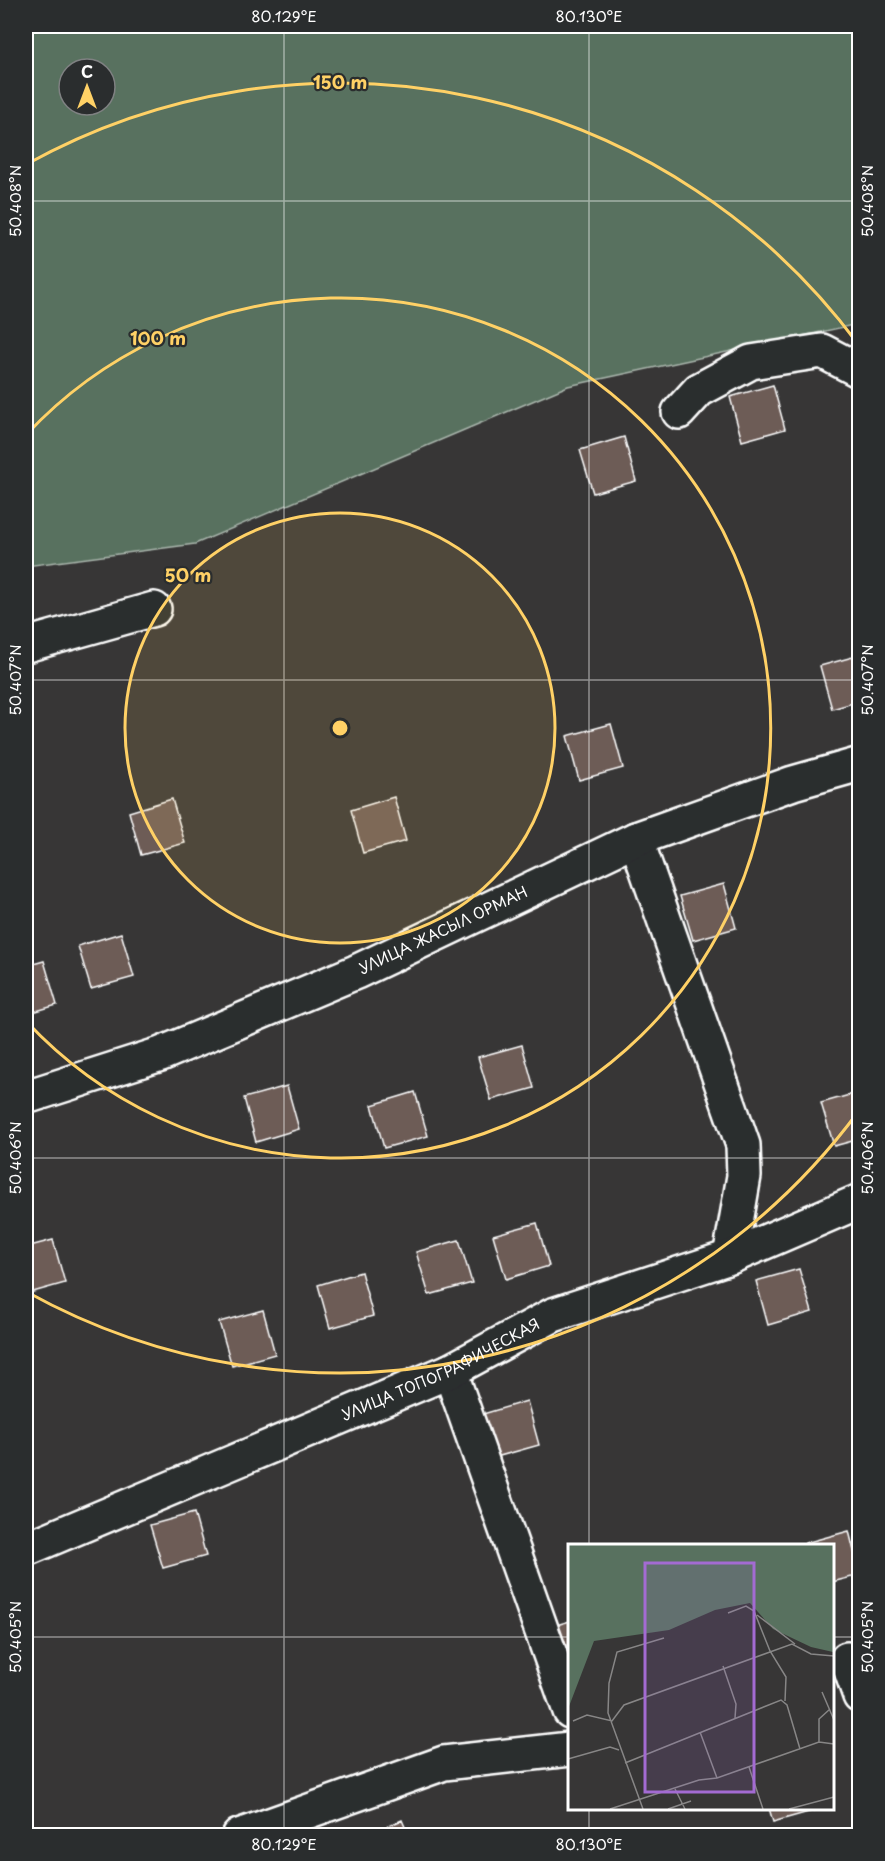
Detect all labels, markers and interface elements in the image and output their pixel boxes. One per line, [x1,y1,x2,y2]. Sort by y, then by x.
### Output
text: 80.129°E [251,4,317,27]
text: 80.130°E [555,4,623,27]
north arrow [57,57,117,117]
text: С [81,59,93,83]
text: 150 m [313,68,367,95]
text: 50.408°N [3,165,26,237]
text: 50.408°N [855,165,878,237]
text: 100 m [130,324,186,351]
text: 50 m [165,561,211,588]
text: 50.407°N [3,644,26,716]
text: 50.407°N [855,644,878,716]
centre of rings [330,718,350,738]
street label: УЛИЦА ЖАСЫЛ ОРМАН [355,879,531,979]
text: 50.406°N [3,1121,26,1195]
text: 50.406°N [855,1121,878,1195]
street label: УЛИЦА ТОПОГРАФИЧЕСКАЯ [337,1311,543,1425]
inset map [568,1544,834,1810]
text: 50.405°N [3,1601,26,1673]
text: 50.405°N [855,1601,878,1673]
text: 80.129°E [251,1832,317,1855]
text: 80.130°E [555,1832,623,1855]

